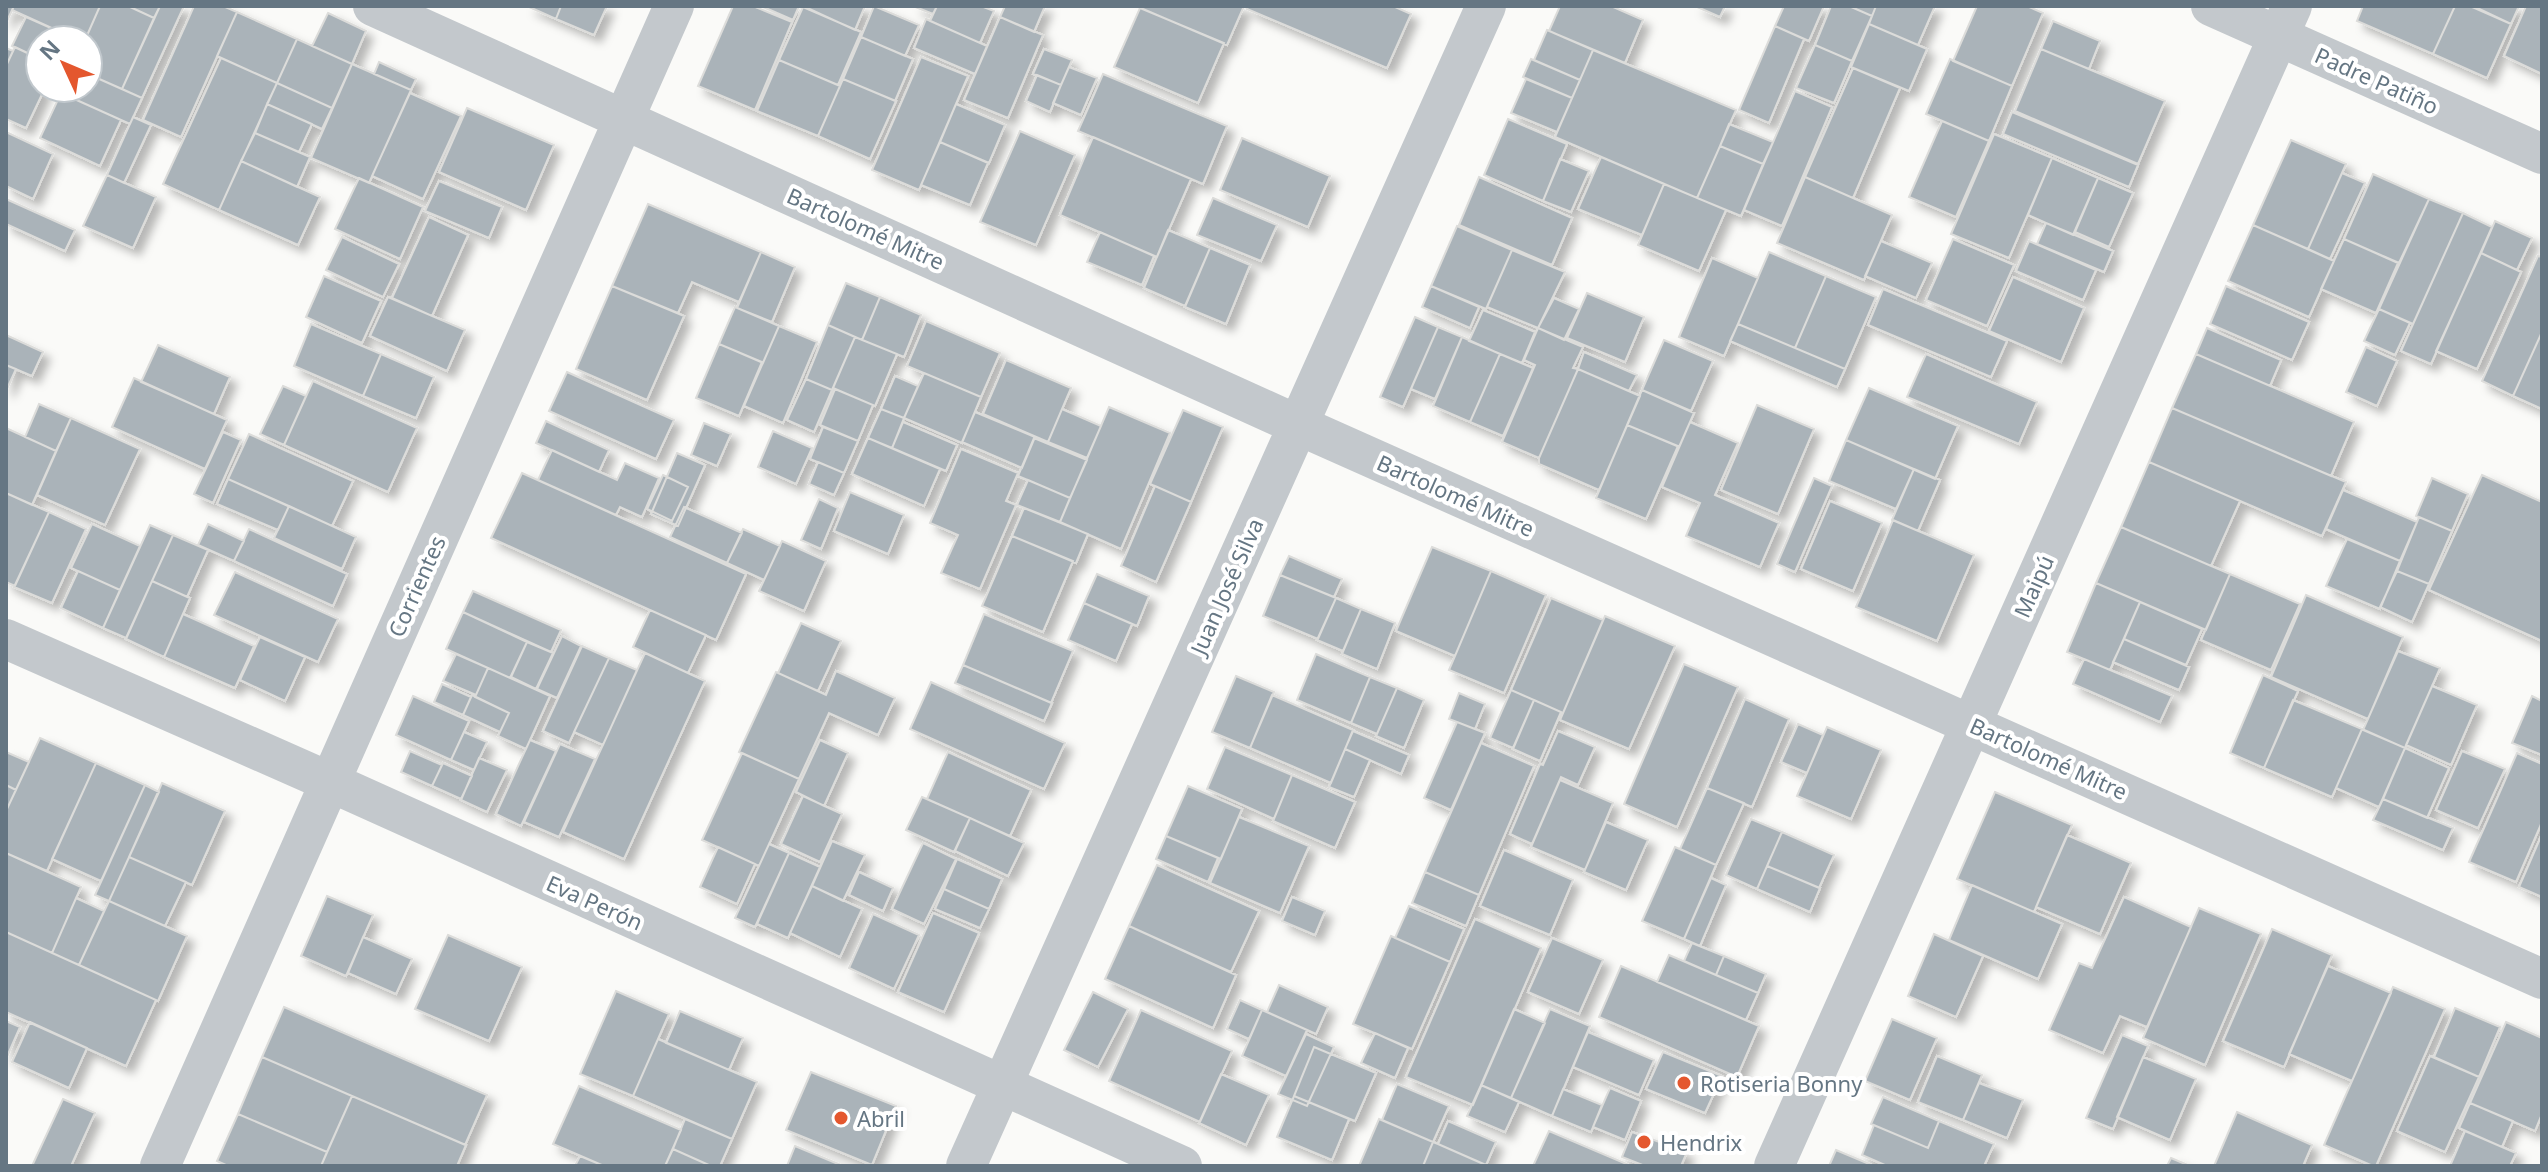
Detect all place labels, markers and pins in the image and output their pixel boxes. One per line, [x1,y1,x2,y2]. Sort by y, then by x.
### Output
place label: Rotiseria Bonny [1700,1068,1863,1098]
marker: Rotiseria Bonny [1675,1074,1693,1092]
place label: Abril [857,1103,905,1133]
marker: Abril [832,1109,850,1127]
place label: Hendrix [1660,1127,1743,1157]
marker: Hendrix [1635,1133,1653,1151]

